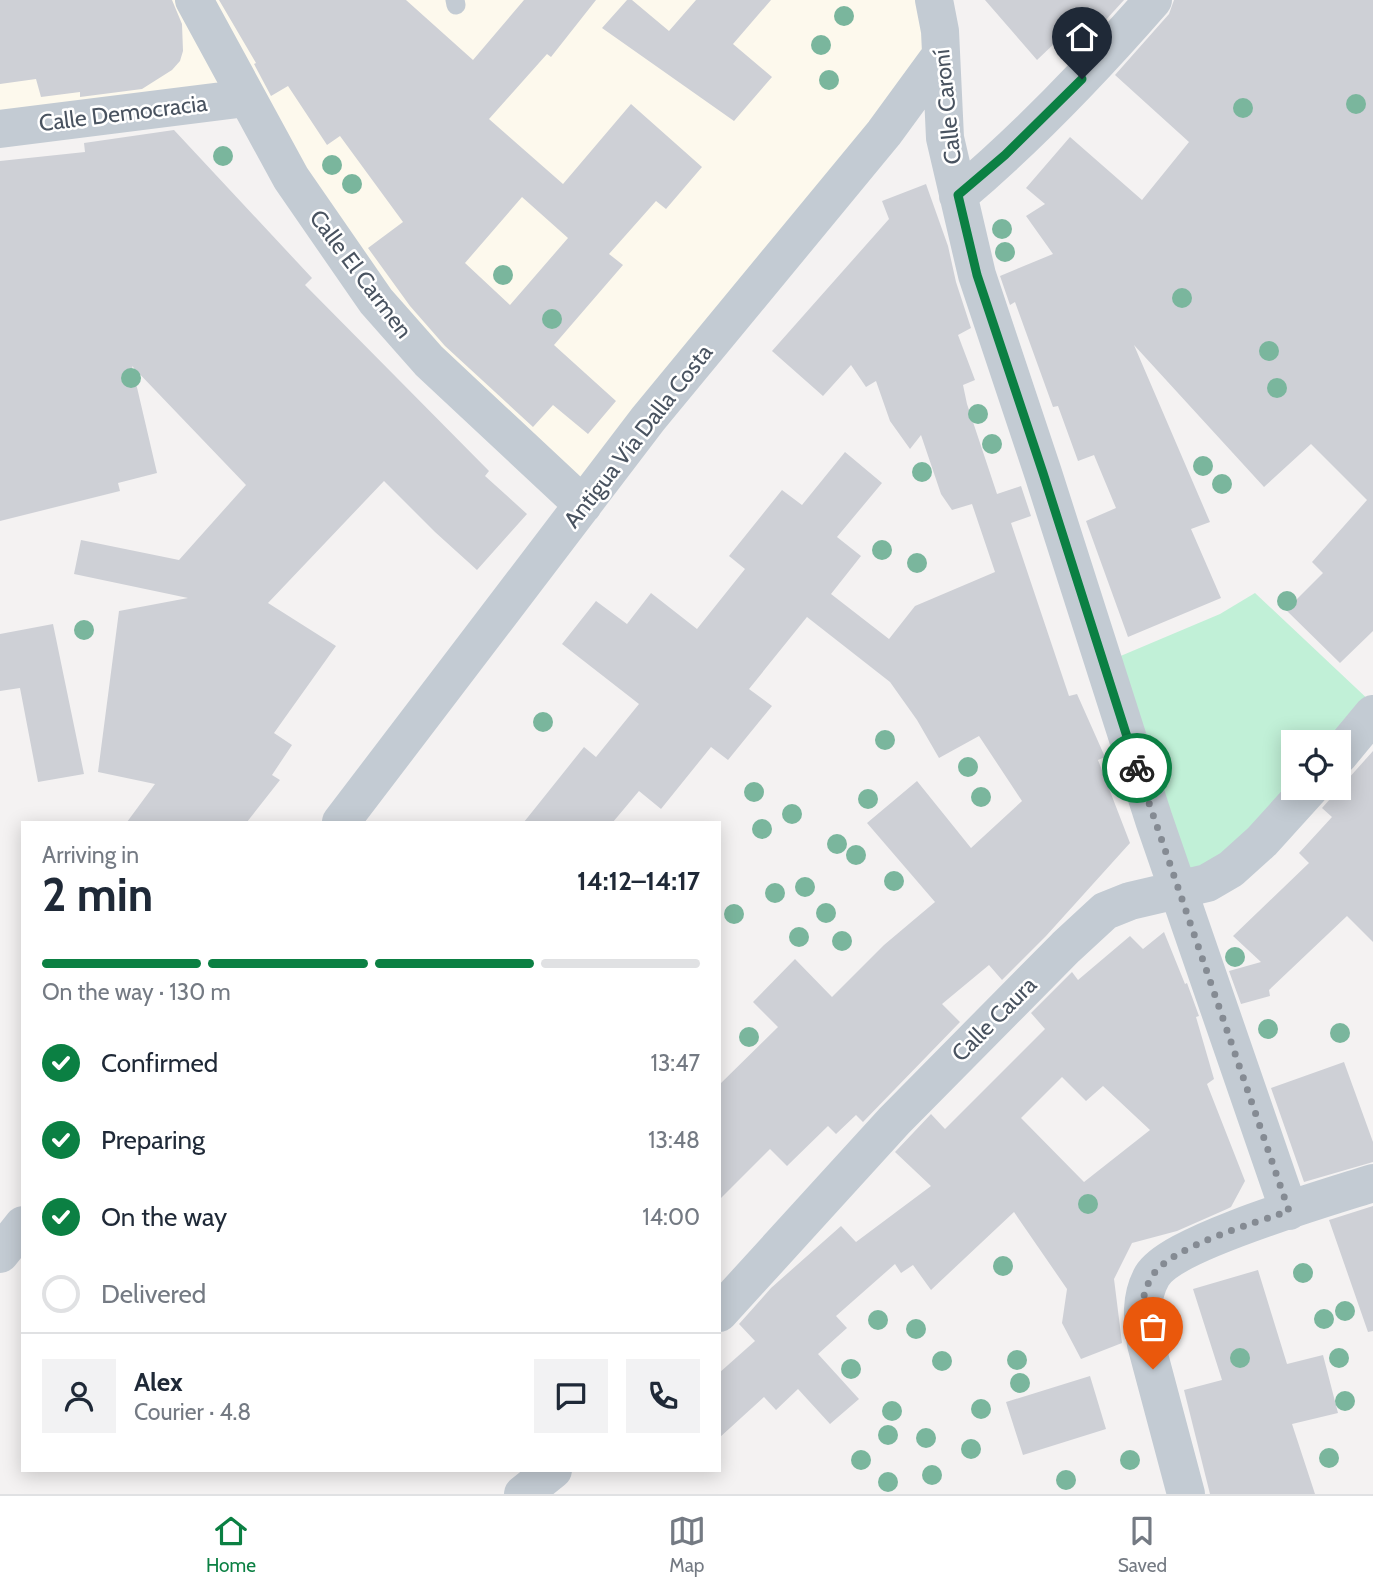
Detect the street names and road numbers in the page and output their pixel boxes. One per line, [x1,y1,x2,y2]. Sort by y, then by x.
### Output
street label: Calle Caroní [927,48,967,166]
street label: Calle Democracia [37,89,209,137]
street label: Calle El Carmen [304,204,418,344]
street label: Antigua Vía Dalla Costa [558,339,718,533]
street label: Calle Caura [946,971,1042,1067]

